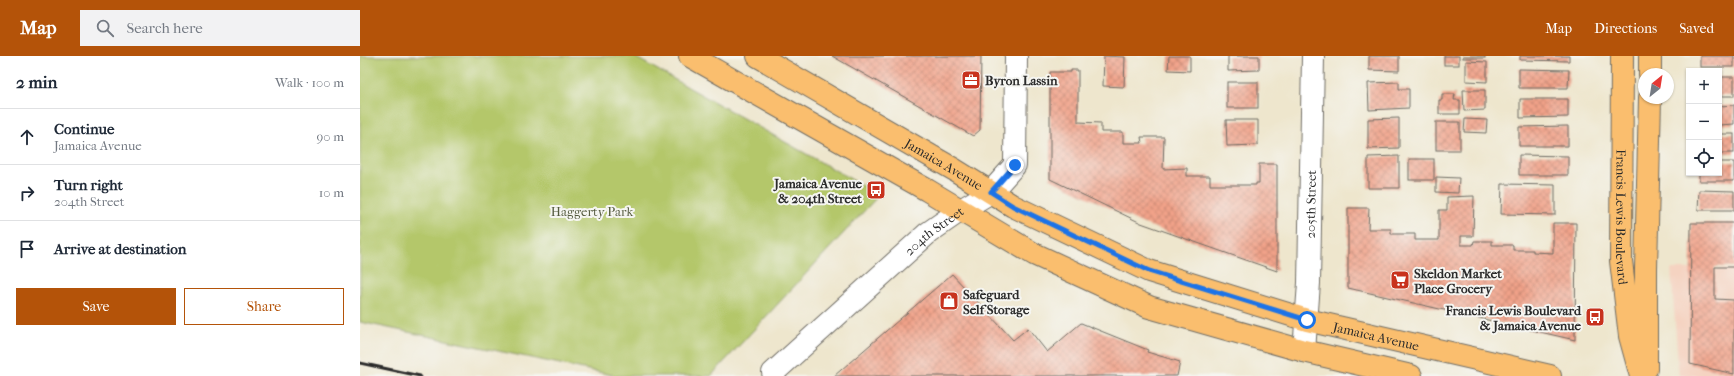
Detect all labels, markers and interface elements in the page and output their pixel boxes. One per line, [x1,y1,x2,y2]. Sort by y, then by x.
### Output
search box [80,10,360,46]
text: Map [20,17,56,39]
icon: search [94,17,116,39]
text: Search here [126,19,203,37]
text: Map [1545,20,1572,37]
text: Directions [1594,20,1657,37]
text: Saved [1679,20,1714,37]
north arrow [1638,68,1674,104]
map controls [1686,68,1722,176]
button: + [1686,68,1722,104]
office icon: Byron Lassin [960,69,982,91]
text: 2 min [16,72,57,92]
place label: Byron Lassin [985,73,1058,89]
text: Walk · 100 m [275,75,344,90]
button: − [1686,104,1722,140]
text: Continue [54,120,114,138]
icon: ahead [16,126,38,148]
text: 90 m [316,129,344,144]
street label: Jamaica Avenue [901,135,986,193]
text: Jamaica Avenue [54,138,142,153]
button: locate [1686,140,1722,176]
street label: Francis Lewis Boulevard [1613,149,1631,286]
route end [1006,156,1024,174]
street label: 205th Street [1302,169,1318,239]
text: Turn right [54,176,123,194]
place label: Jamaica Avenue & 204th Street [772,176,863,207]
bus stop icon: Jamaica Avenue & 204th Street [865,179,887,201]
icon: right [16,182,38,204]
text: 10 m [319,185,344,200]
text: 204th Street [54,194,124,209]
street label: 204th Street [901,203,967,258]
park label: Haggerty Park [551,204,633,219]
icon: arrive [16,238,38,260]
text: Arrive at destination [54,240,186,258]
place label: Skeldon Market Place Grocery [1414,266,1502,297]
supermarket icon: Skeldon Market Place Grocery [1389,269,1411,291]
place label: Safeguard Self Storage [963,287,1030,318]
button: Save [16,288,176,325]
button: Share [184,288,344,325]
shop icon: Safeguard Self Storage [938,290,960,312]
place label: Francis Lewis Boulevard & Jamaica Avenue [1445,303,1582,334]
bus stop icon: Francis Lewis Boulevard & Jamaica Avenue [1584,306,1606,328]
route start [1298,311,1316,329]
street label: Jamaica Avenue [1331,319,1421,353]

